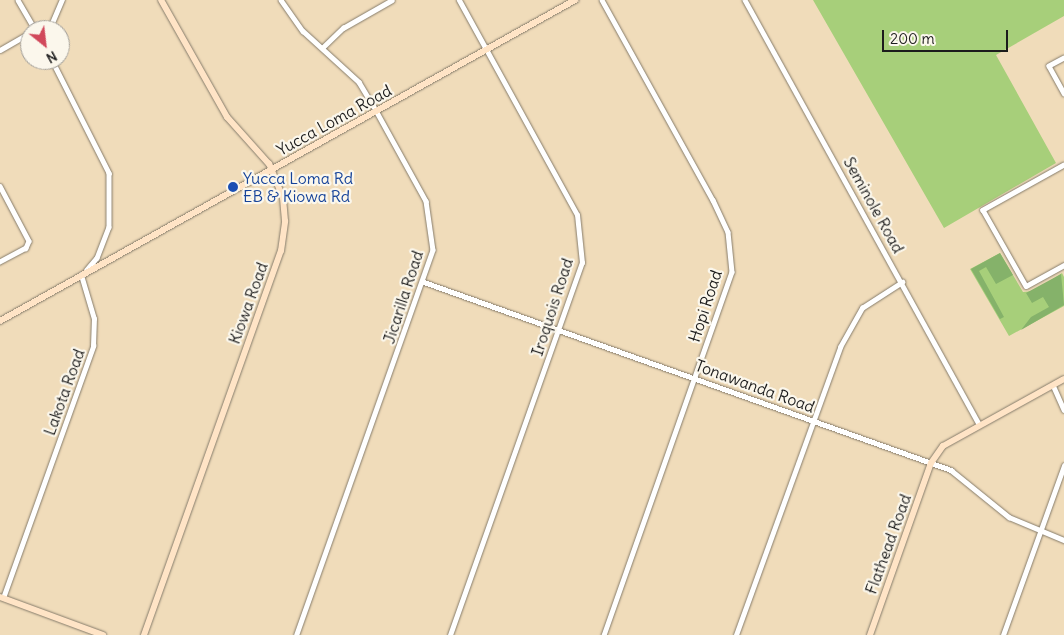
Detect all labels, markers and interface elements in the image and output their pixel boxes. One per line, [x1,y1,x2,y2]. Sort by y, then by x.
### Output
north arrow [20,20,70,70]
scale bar [884,20,1010,52]
text: 200 m [890,29,935,48]
text: N [43,47,60,67]
street label: Yucca Loma Road [273,81,395,159]
street label: Seminole Road [840,154,908,256]
place label: Yucca Loma Rd EB & Kiowa Rd [243,168,353,206]
marker: Yucca Loma Rd EB & Kiowa Rd [227,181,239,193]
street label: Jicarilla Road [379,248,427,346]
street label: Iroquois Road [527,256,577,358]
street label: Kiowa Road [224,260,272,346]
street label: Hopi Road [684,268,726,344]
street label: Lakota Road [40,346,88,438]
street label: Tonawanda Road [693,356,817,416]
street label: Flathead Road [861,491,915,597]

